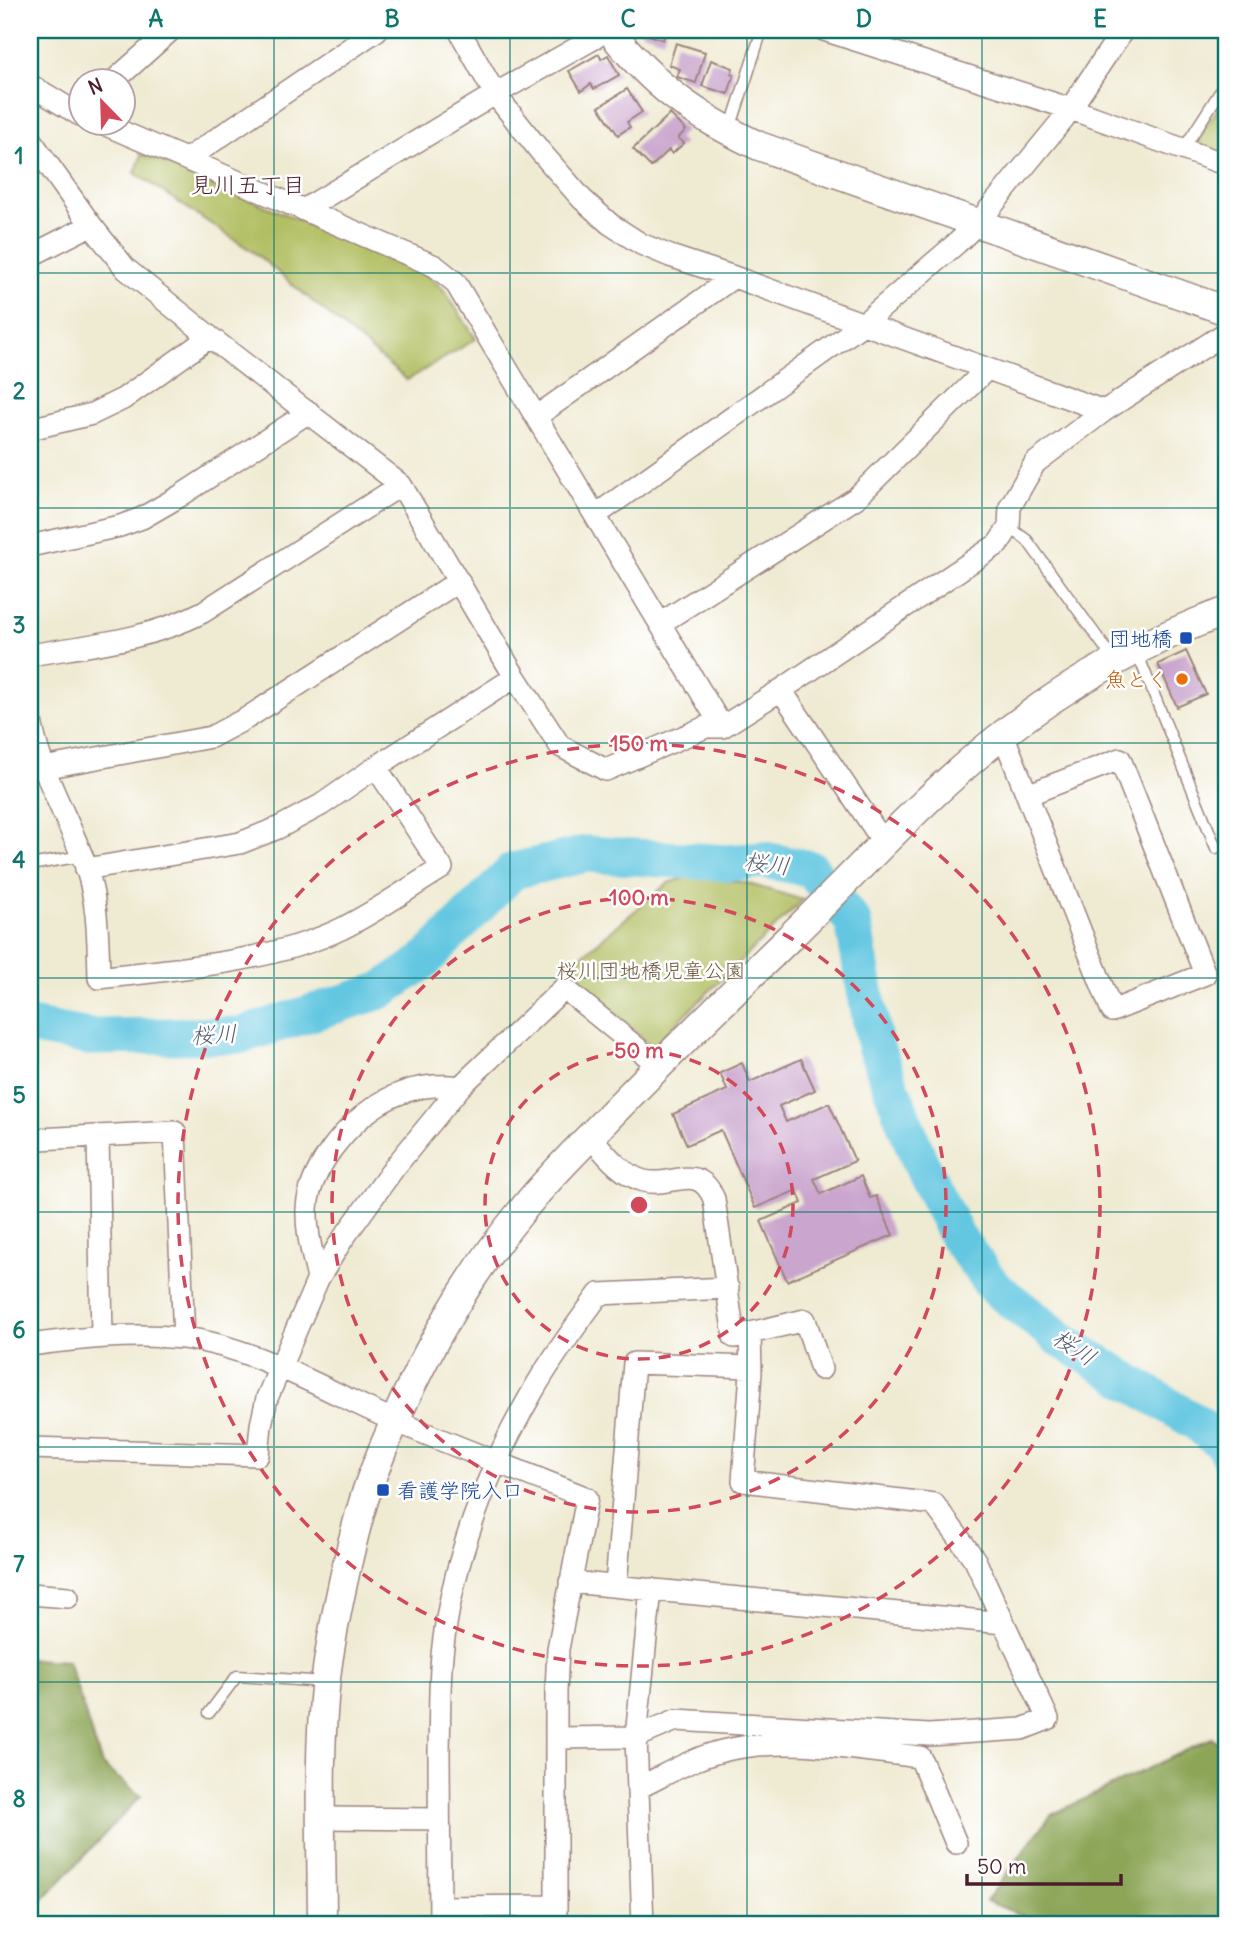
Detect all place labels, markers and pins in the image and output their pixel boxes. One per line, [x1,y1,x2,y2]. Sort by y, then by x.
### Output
place label: 団地橋 [1109,625,1172,652]
marker: 団地橋 [1178,630,1194,646]
place label: 魚とく [1105,666,1168,693]
marker: 魚とく [1174,671,1190,687]
centre of rings [627,1193,651,1217]
place label: 看護学院入口 [397,1477,523,1504]
marker: 看護学院入口 [375,1482,391,1498]

